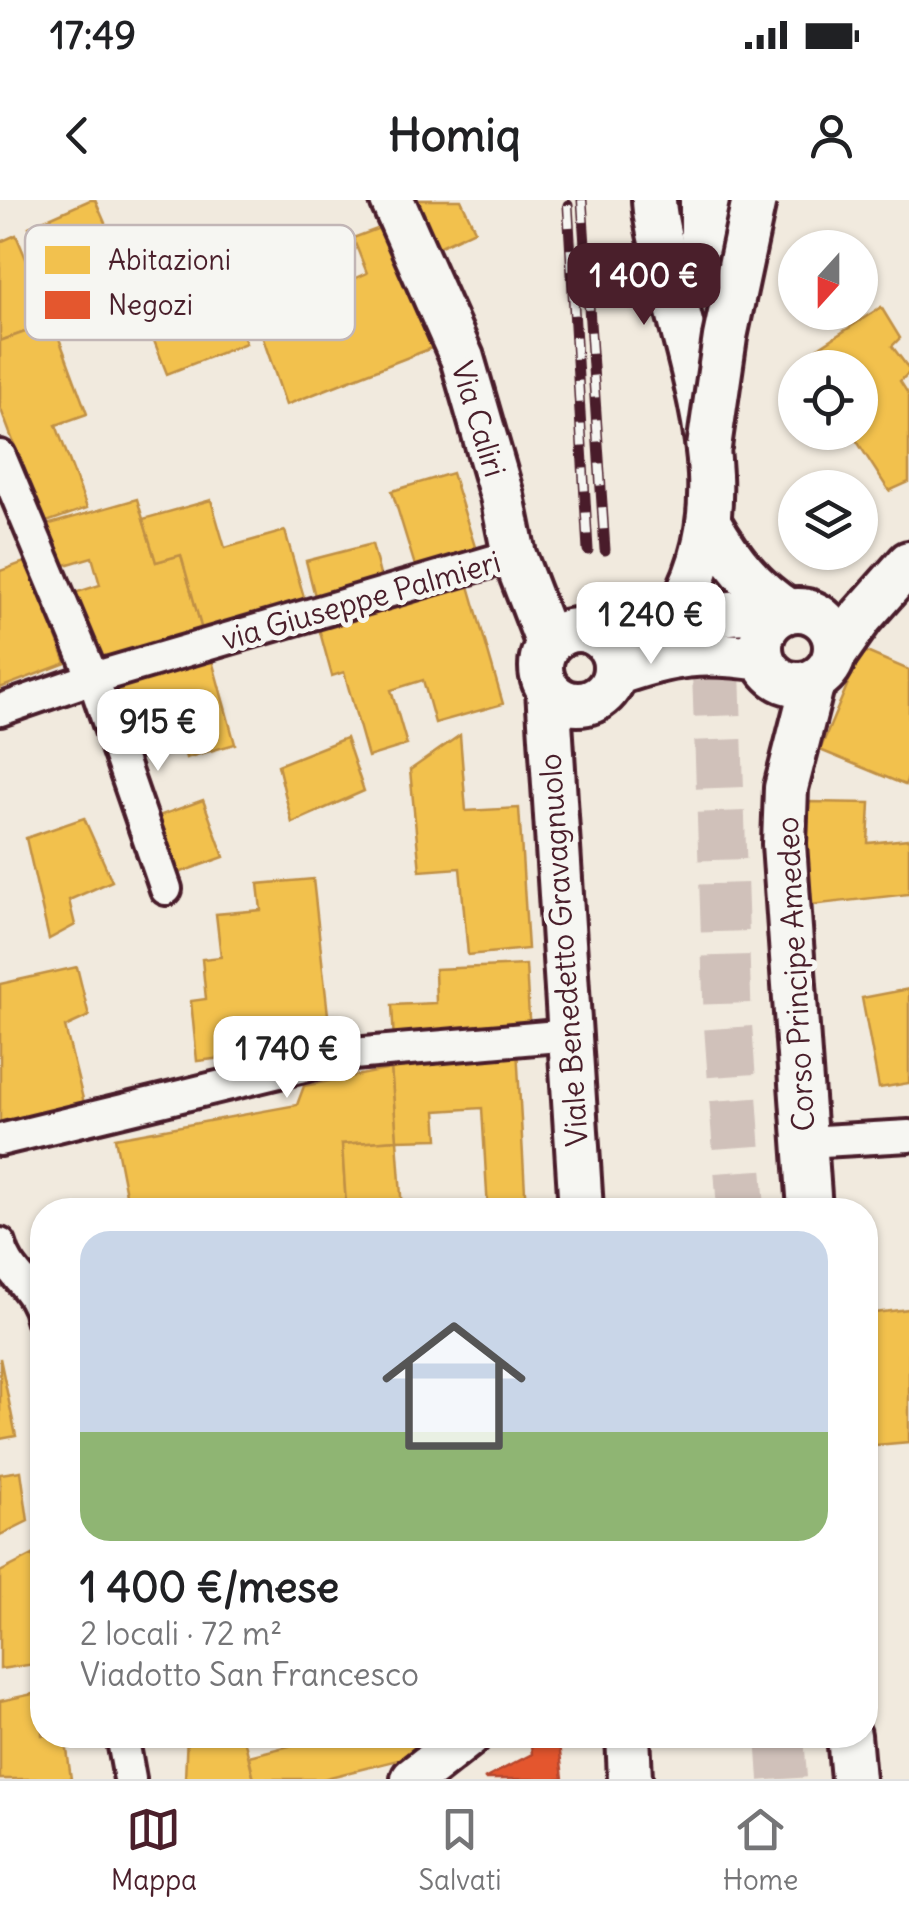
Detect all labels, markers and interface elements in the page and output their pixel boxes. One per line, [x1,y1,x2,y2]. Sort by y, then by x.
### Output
text: 17:49 [50,12,136,59]
text: Homiq [388,107,521,163]
icon: back [50,108,105,163]
icon: person [804,108,859,163]
legend [25,225,355,340]
north arrow [778,230,878,330]
map controls [778,230,878,570]
text: Abitazioni [108,242,231,278]
pin: 1 400 € [552,243,736,328]
text: 1 400 € [589,255,699,296]
text: Negozi [108,287,193,323]
button: locate [778,350,878,450]
street label: Via Caliri [443,357,515,481]
button: layers [778,470,878,570]
street label: via Giuseppe Palmieri [217,542,505,658]
pin: 1 240 € [559,582,743,667]
text: 1 240 € [598,594,704,635]
pin: 915 € [88,689,228,774]
text: 915 € [119,701,197,742]
street label: Viale Benedetto Gravagnuolo [530,752,596,1148]
street label: Corso Principe Amedeo [768,816,822,1132]
pin: 1 740 € [195,1016,379,1101]
text: 1 740 € [235,1028,339,1069]
icon: home [364,1296,544,1476]
text: 1 400 €/mese [80,1561,339,1613]
text: 2 locali · 72 m² [80,1613,282,1654]
text: Viadotto San Francesco [80,1654,419,1695]
tab: Mappa [111,1802,197,1898]
tab: Salvati [418,1802,501,1898]
tab: Home [723,1802,798,1898]

